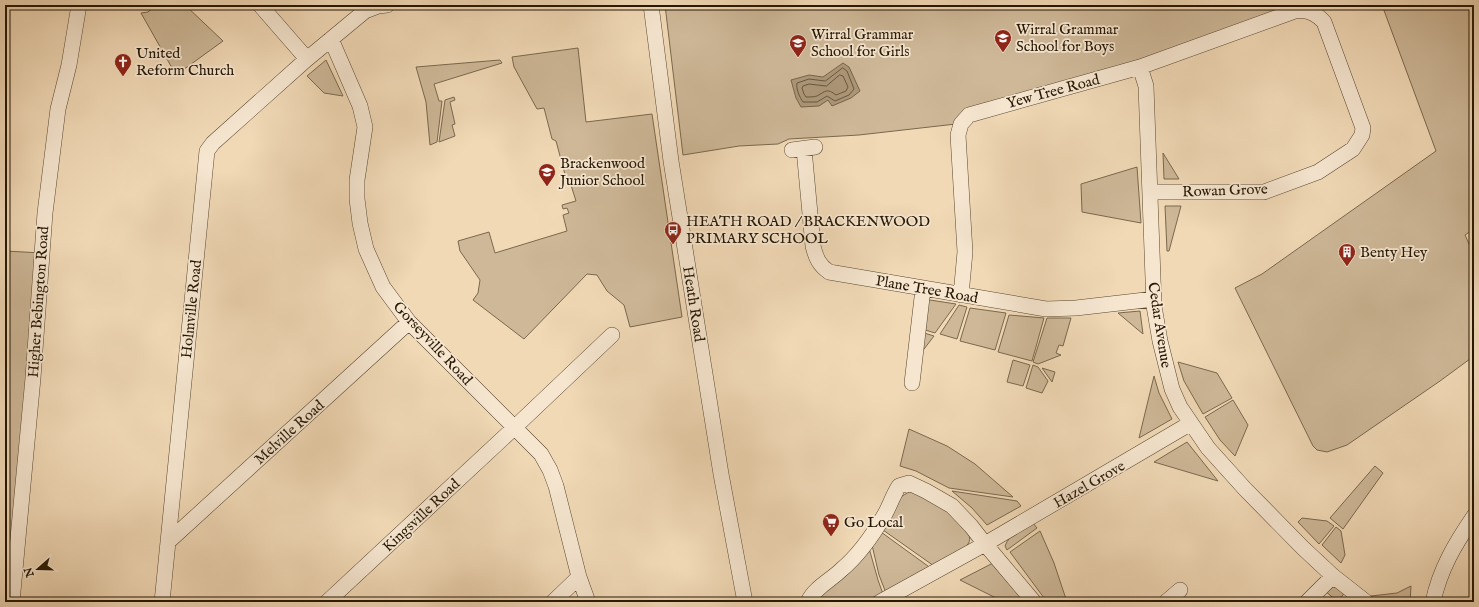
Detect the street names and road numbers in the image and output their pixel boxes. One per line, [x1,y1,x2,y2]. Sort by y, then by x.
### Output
street label: Yew Tree Road [1005,70,1103,113]
street label: Rowan Grove [1182,180,1268,201]
street label: Higher Bebington Road [24,225,53,378]
street label: Holmville Road [177,258,206,359]
street label: Heath Road [678,265,709,344]
street label: Plane Tree Road [874,271,981,308]
street label: Cedar Avenue [1143,281,1176,369]
street label: Gorseyville Road [389,297,477,390]
street label: Melville Road [250,395,329,469]
street label: Hazel Grove [1050,456,1128,513]
street label: Kingsville Road [379,474,465,556]

